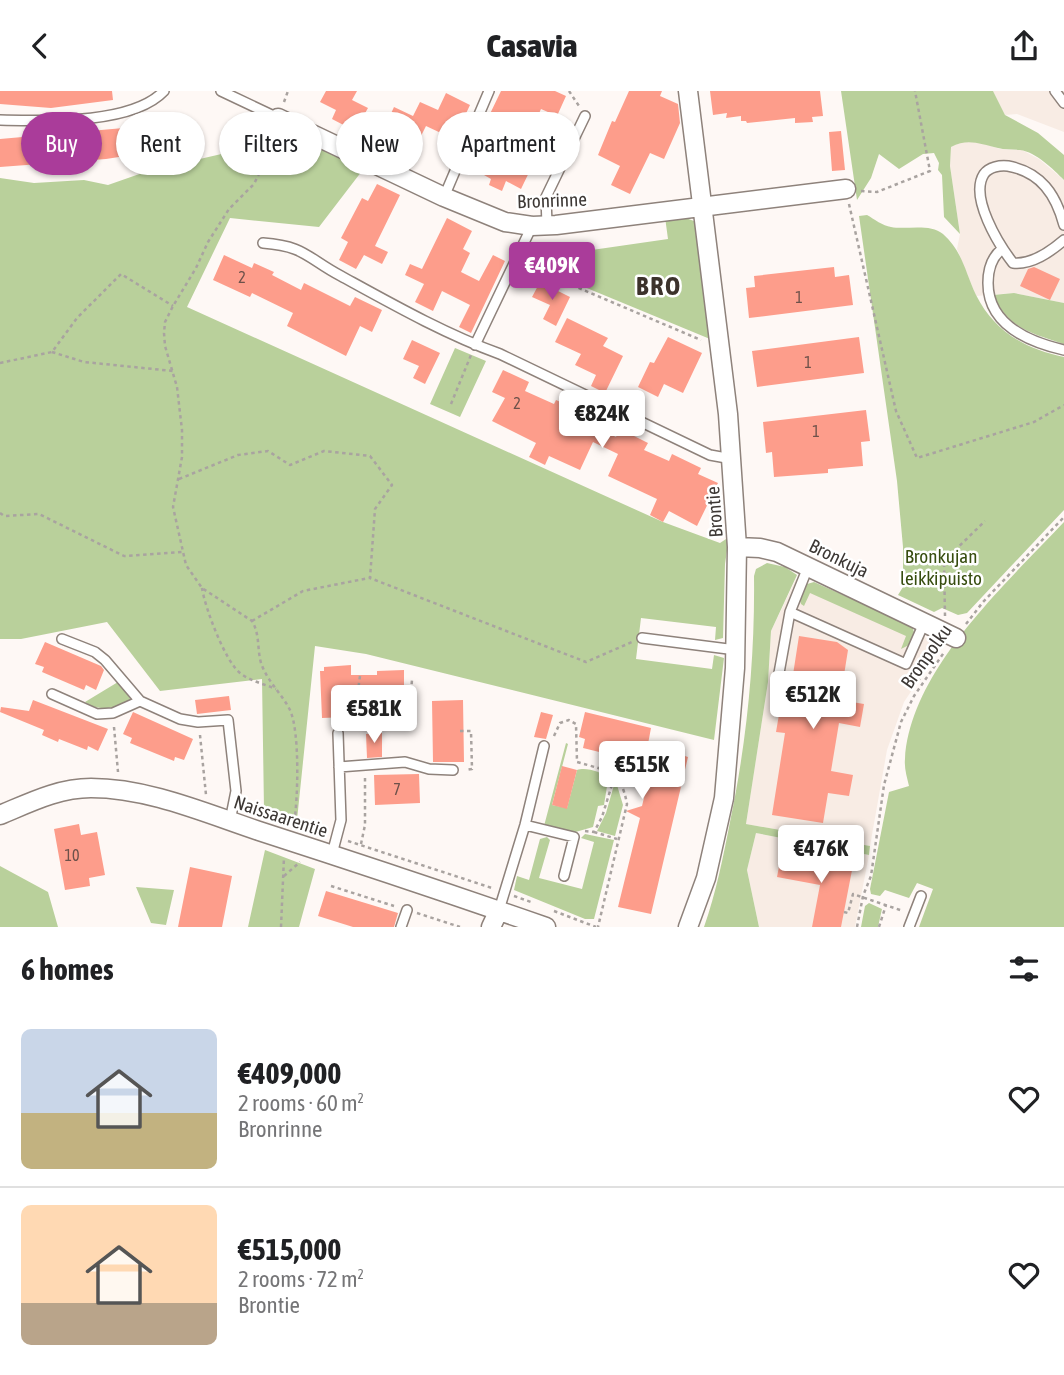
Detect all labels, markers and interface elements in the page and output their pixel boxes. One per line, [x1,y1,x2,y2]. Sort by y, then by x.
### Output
icon: back [21,27,59,65]
text: Casavia [487,27,577,64]
icon: share [1005,27,1043,65]
chip: Buy [21,112,102,175]
chip: Rent [116,112,205,175]
chip: Filters [219,112,322,175]
chip: New [336,112,423,175]
chip: Apartment [437,112,580,175]
street label: Bronrinne [517,188,587,212]
pin: €409K [503,243,601,302]
text: €409K [525,252,579,278]
house number: 2 [238,268,246,286]
district label: BRO [636,271,682,301]
house number: 1 [795,288,803,306]
house number: 1 [804,353,812,371]
pin: €824K [553,391,651,450]
house number: 2 [513,394,521,412]
text: €824K [575,400,629,426]
house number: 1 [812,422,820,440]
street label: Brontie [701,486,727,538]
street label: Bronkuja [806,534,872,582]
park label: Bronkujan leikkipuisto [900,545,982,589]
street label: Bronpolku [896,620,956,692]
pin: €512K [764,671,862,731]
text: €512K [786,681,840,707]
pin: €581K [325,685,423,745]
text: €581K [347,695,401,721]
pin: €515K [593,741,691,801]
text: €515K [615,751,669,777]
house number: 7 [393,780,401,798]
street label: Naissaarentie [231,790,331,842]
pin: €476K [772,825,870,885]
text: €476K [794,835,848,861]
house number: 10 [64,846,80,864]
icon: filters [1005,950,1043,988]
text: 6 homes [21,952,114,986]
text: €409,000 [238,1056,341,1090]
icon: home [77,1057,161,1141]
icon: heart [1005,1080,1043,1118]
text: 2 rooms · 60 m² [238,1090,364,1116]
text: Bronrinne [238,1116,322,1142]
text: €515,000 [238,1232,341,1266]
icon: home [77,1233,161,1317]
icon: heart [1005,1256,1043,1294]
text: 2 rooms · 72 m² [238,1266,364,1292]
text: Brontie [238,1292,300,1318]

